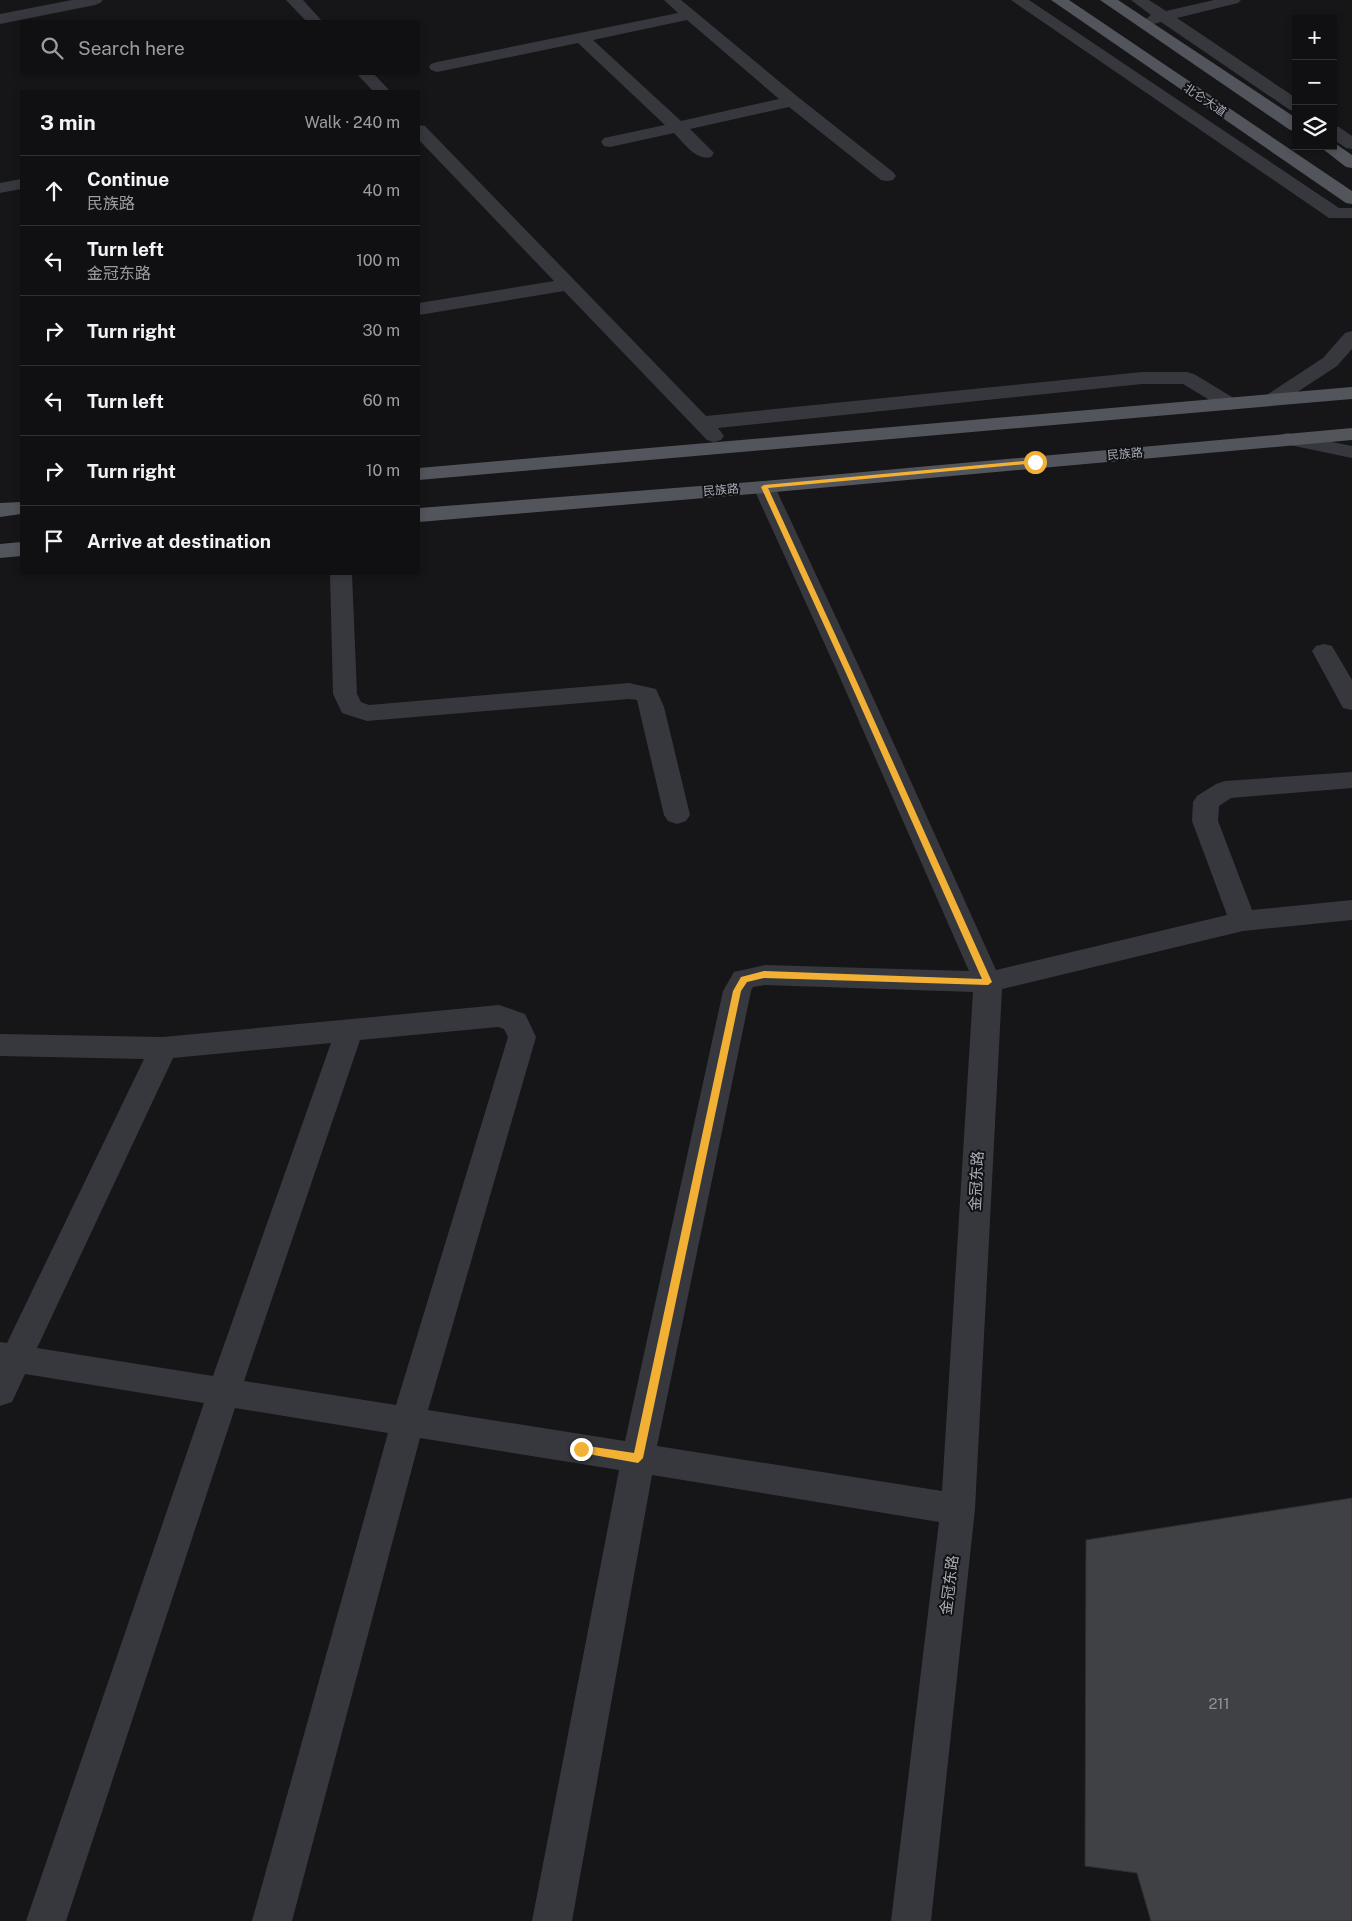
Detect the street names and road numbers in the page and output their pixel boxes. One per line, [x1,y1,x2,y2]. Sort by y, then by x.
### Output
street label: 北仑大道 [1181,81,1229,119]
street label: 民族路 [1106,445,1144,463]
street label: 民族路 [702,481,740,499]
street label: 金冠东路 [966,1151,986,1211]
street label: 金冠东路 [937,1554,961,1616]

